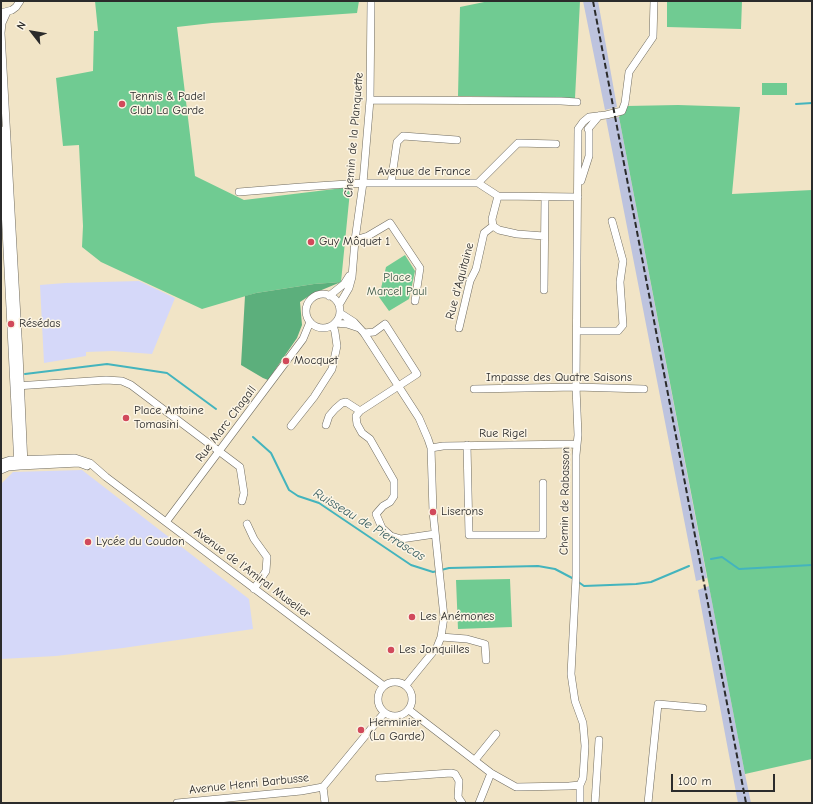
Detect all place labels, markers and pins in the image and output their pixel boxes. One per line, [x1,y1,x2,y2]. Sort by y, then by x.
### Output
place label: Tennis & Padel Club La Garde [130,90,205,118]
marker: Tennis & Padel Club La Garde [117,99,127,109]
place label: Guy Môquet 1 [319,235,390,249]
marker: Guy Môquet 1 [306,237,316,247]
place label: Résédas [19,317,61,331]
marker: Résédas [6,319,16,329]
place label: Mocquet [294,354,338,368]
marker: Mocquet [281,356,291,366]
place label: Place Antoine Tomasini [134,404,204,432]
marker: Place Antoine Tomasini [121,413,131,423]
place label: Liserons [441,505,483,519]
marker: Liserons [428,507,438,517]
place label: Lycée du Coudon [96,535,185,549]
marker: Lycée du Coudon [83,537,93,547]
place label: Les Anémones [420,610,494,624]
marker: Les Anémones [407,612,417,622]
place label: Les Jonquilles [399,643,470,657]
marker: Les Jonquilles [386,645,396,655]
place label: Herminier (La Garde) [369,716,425,744]
marker: Herminier (La Garde) [356,725,366,735]

